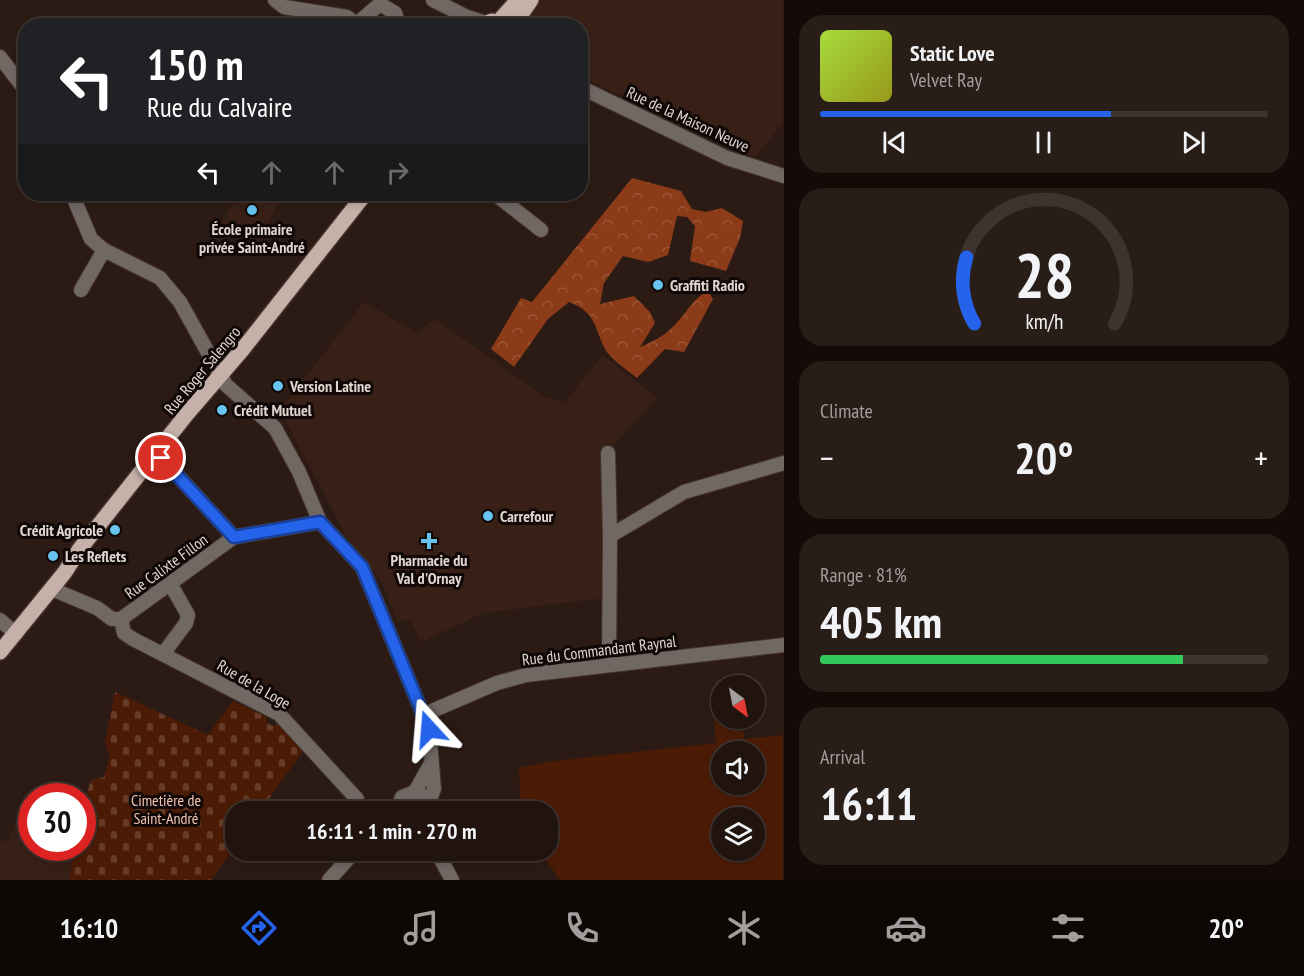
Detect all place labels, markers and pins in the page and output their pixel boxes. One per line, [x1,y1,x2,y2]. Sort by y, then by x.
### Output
marker: École primaire privée Saint-André [245,203,259,217]
place label: École primaire privée Saint-André [199,219,305,257]
place label: Graffiti Radio [670,275,745,295]
marker: Graffiti Radio [651,278,665,292]
place label: Version Latine [289,376,371,396]
marker: Version Latine [271,379,285,393]
place label: Crédit Mutuel [234,400,312,420]
marker: Crédit Mutuel [215,403,229,417]
pin [135,432,186,483]
place label: Carrefour [500,506,554,526]
marker: Carrefour [481,509,495,523]
place label: Crédit Agricole [20,520,103,540]
marker: Crédit Agricole [108,523,122,537]
marker: Pharmacie du Val d'Ornay [422,534,436,548]
place label: Les Reflets [65,546,127,566]
marker: Les Reflets [46,549,60,563]
place label: Pharmacie du Val d'Ornay [391,550,467,588]

